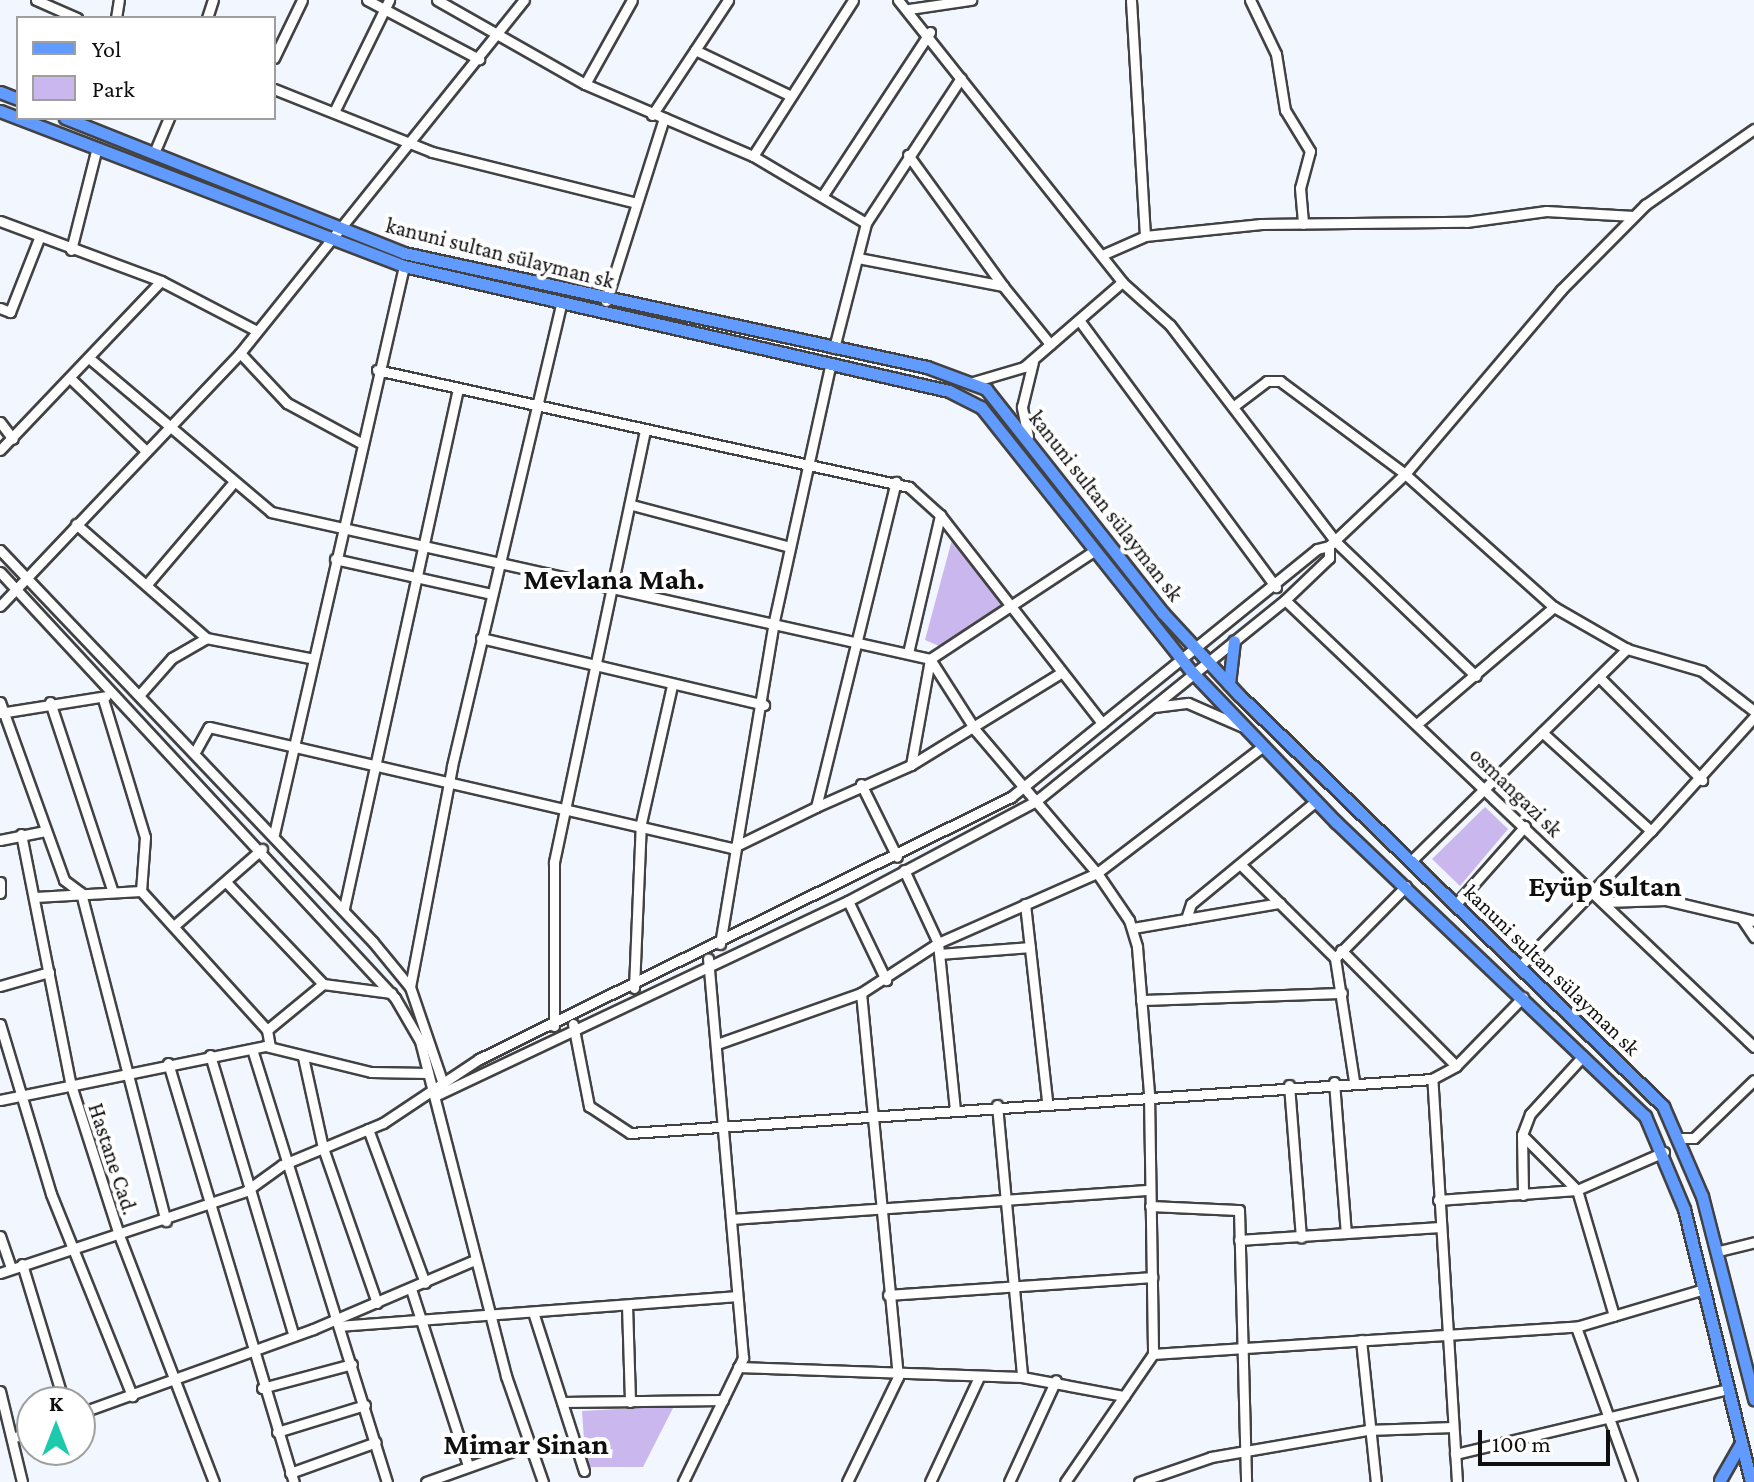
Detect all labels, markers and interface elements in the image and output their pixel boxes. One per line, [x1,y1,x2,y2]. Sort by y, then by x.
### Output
legend [16,16,276,120]
text: Yol [92,35,121,62]
text: Park [92,75,135,102]
street label: kanuni sultan sülayman sk [383,212,617,294]
street label: kanuni sultan sülayman sk [1023,406,1189,606]
district label: Mevlana Mah. [523,561,705,597]
street label: osmangazi sk [1464,741,1568,843]
district label: Eyüp Sultan [1528,868,1682,904]
street label: kanuni sultan sülayman sk [1459,879,1645,1061]
street label: Hastane Cad. [83,1100,143,1218]
north arrow [16,1386,96,1466]
text: K [49,1391,63,1416]
scale bar [1482,1414,1614,1464]
district label: Mimar Sinan [443,1426,609,1462]
text: 100 m [1492,1430,1551,1457]

